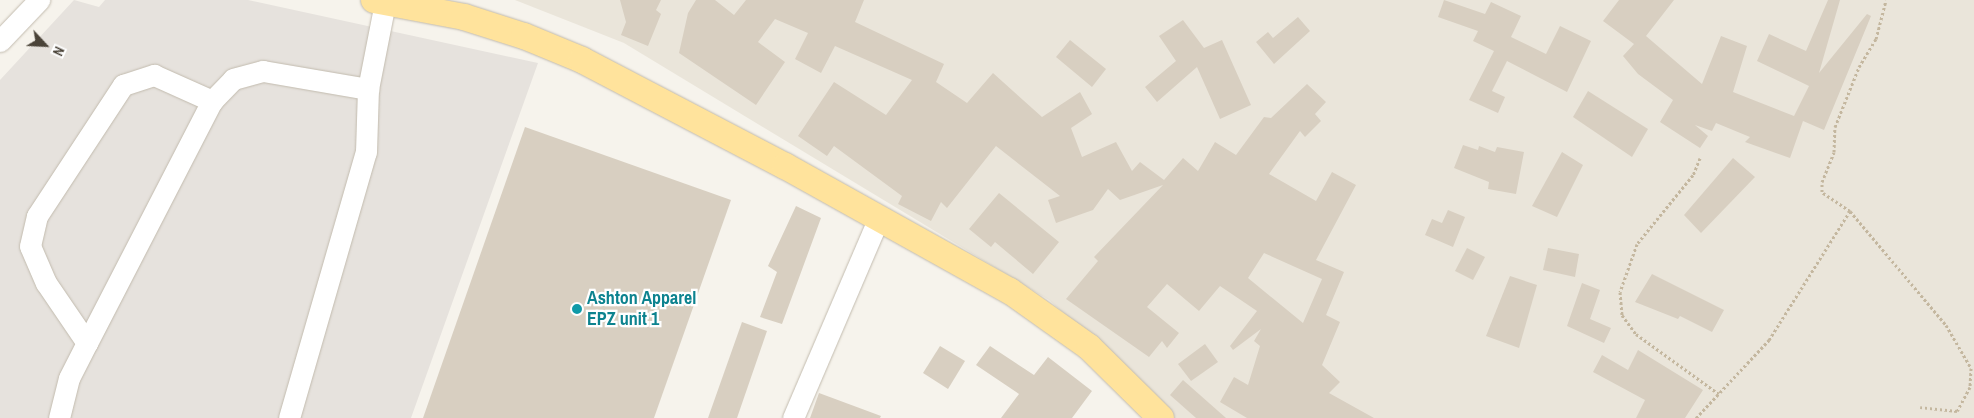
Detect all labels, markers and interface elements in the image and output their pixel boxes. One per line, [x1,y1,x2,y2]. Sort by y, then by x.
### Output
north arrow [20,20,70,70]
text: N [49,44,69,59]
place label: Ashton Apparel EPZ unit 1 [587,288,697,330]
marker: Ashton Apparel EPZ unit 1 [571,303,583,315]

